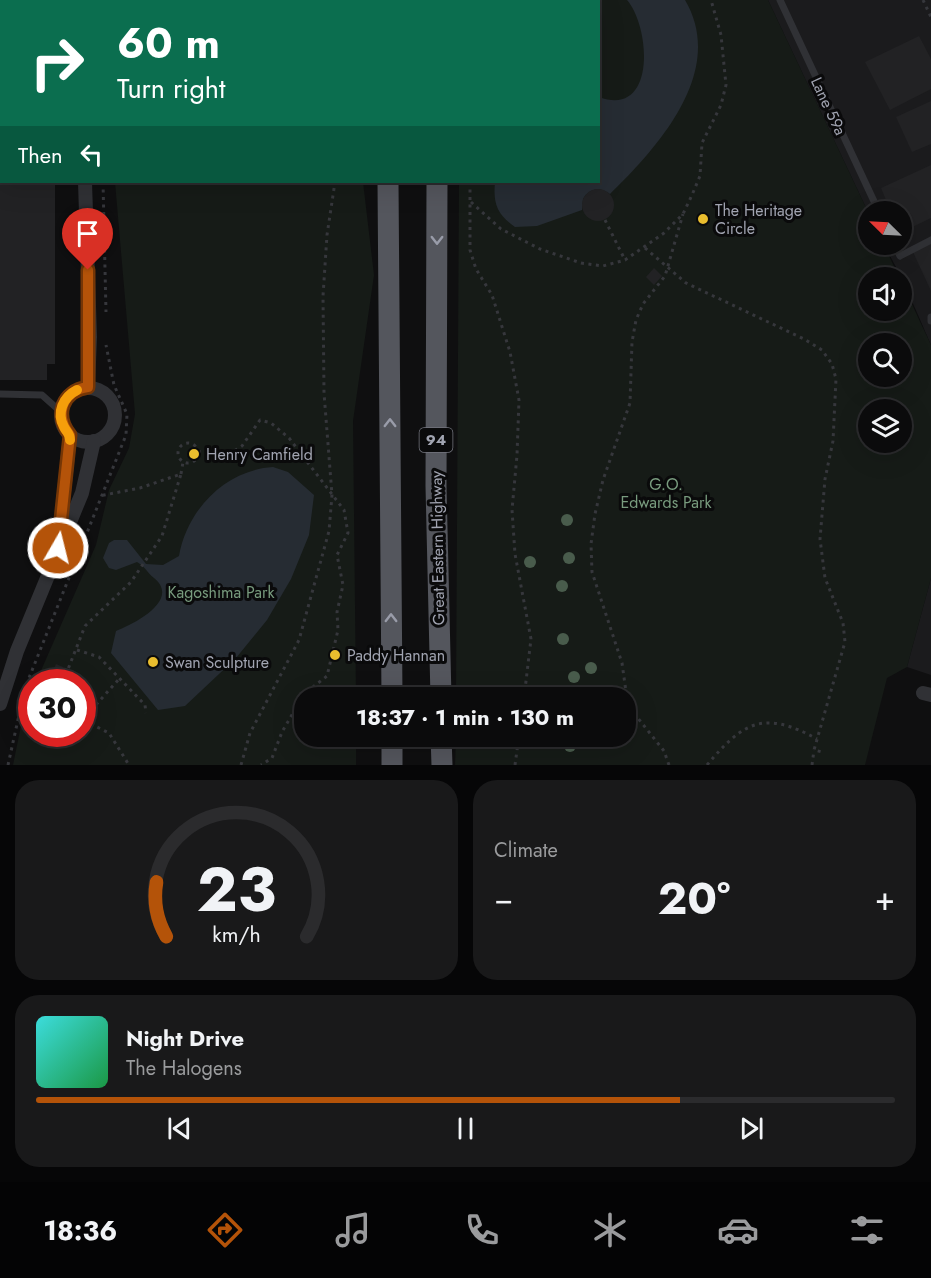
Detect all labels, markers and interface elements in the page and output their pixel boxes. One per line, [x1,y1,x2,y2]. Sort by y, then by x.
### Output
text: 60 m [117,13,220,74]
icon: right [18,24,96,102]
text: Turn right [117,69,225,108]
street label: Lane 59a [805,73,852,139]
icon: left [75,138,108,171]
text: Then [18,139,63,171]
place label: The Heritage Circle [715,199,802,240]
north arrow [858,201,912,255]
map controls [858,201,912,453]
pin [62,208,113,270]
marker: The Heritage Circle [696,212,710,226]
icon: arrive [71,217,104,250]
one-way arrow [431,235,443,244]
button: sound [858,267,912,321]
button: search [858,333,912,387]
button: layers [858,399,912,453]
one-way arrow [384,419,396,428]
road number: 94 [420,428,452,452]
place label: Henry Camfield [206,443,313,466]
marker: Henry Camfield [187,447,201,461]
street label: Great Eastern Highway [425,470,450,625]
park label: G.O. Edwards Park [621,473,712,514]
position arrow [26,516,90,580]
park label: Kagoshima Park [167,581,276,604]
one-way arrow [385,614,397,623]
place label: Paddy Hannan [347,644,445,667]
marker: Paddy Hannan [328,648,342,662]
place label: Swan Sculpture [165,651,269,674]
marker: Swan Sculpture [146,655,160,669]
speed limit sign: 30 [18,669,96,747]
text: 18:37 · 1 min · 130 m [356,701,574,733]
text: Climate [494,836,558,865]
text: 23 [197,844,276,934]
text: 20° [658,866,730,931]
text: − [494,875,513,922]
text: + [875,875,895,922]
text: km/h [212,919,261,950]
text: Night Drive [126,1022,244,1054]
text: The Halogens [126,1054,242,1083]
icon: previous [163,1112,196,1145]
icon: pause [449,1112,482,1145]
icon: next [735,1112,768,1145]
icon: directions [204,1209,246,1251]
icon: music [332,1209,374,1251]
icon: phone [461,1209,503,1251]
icon: climate [589,1209,631,1251]
icon: car [717,1209,759,1251]
icon: filters [846,1209,888,1251]
text: 18:36 [43,1211,117,1250]

